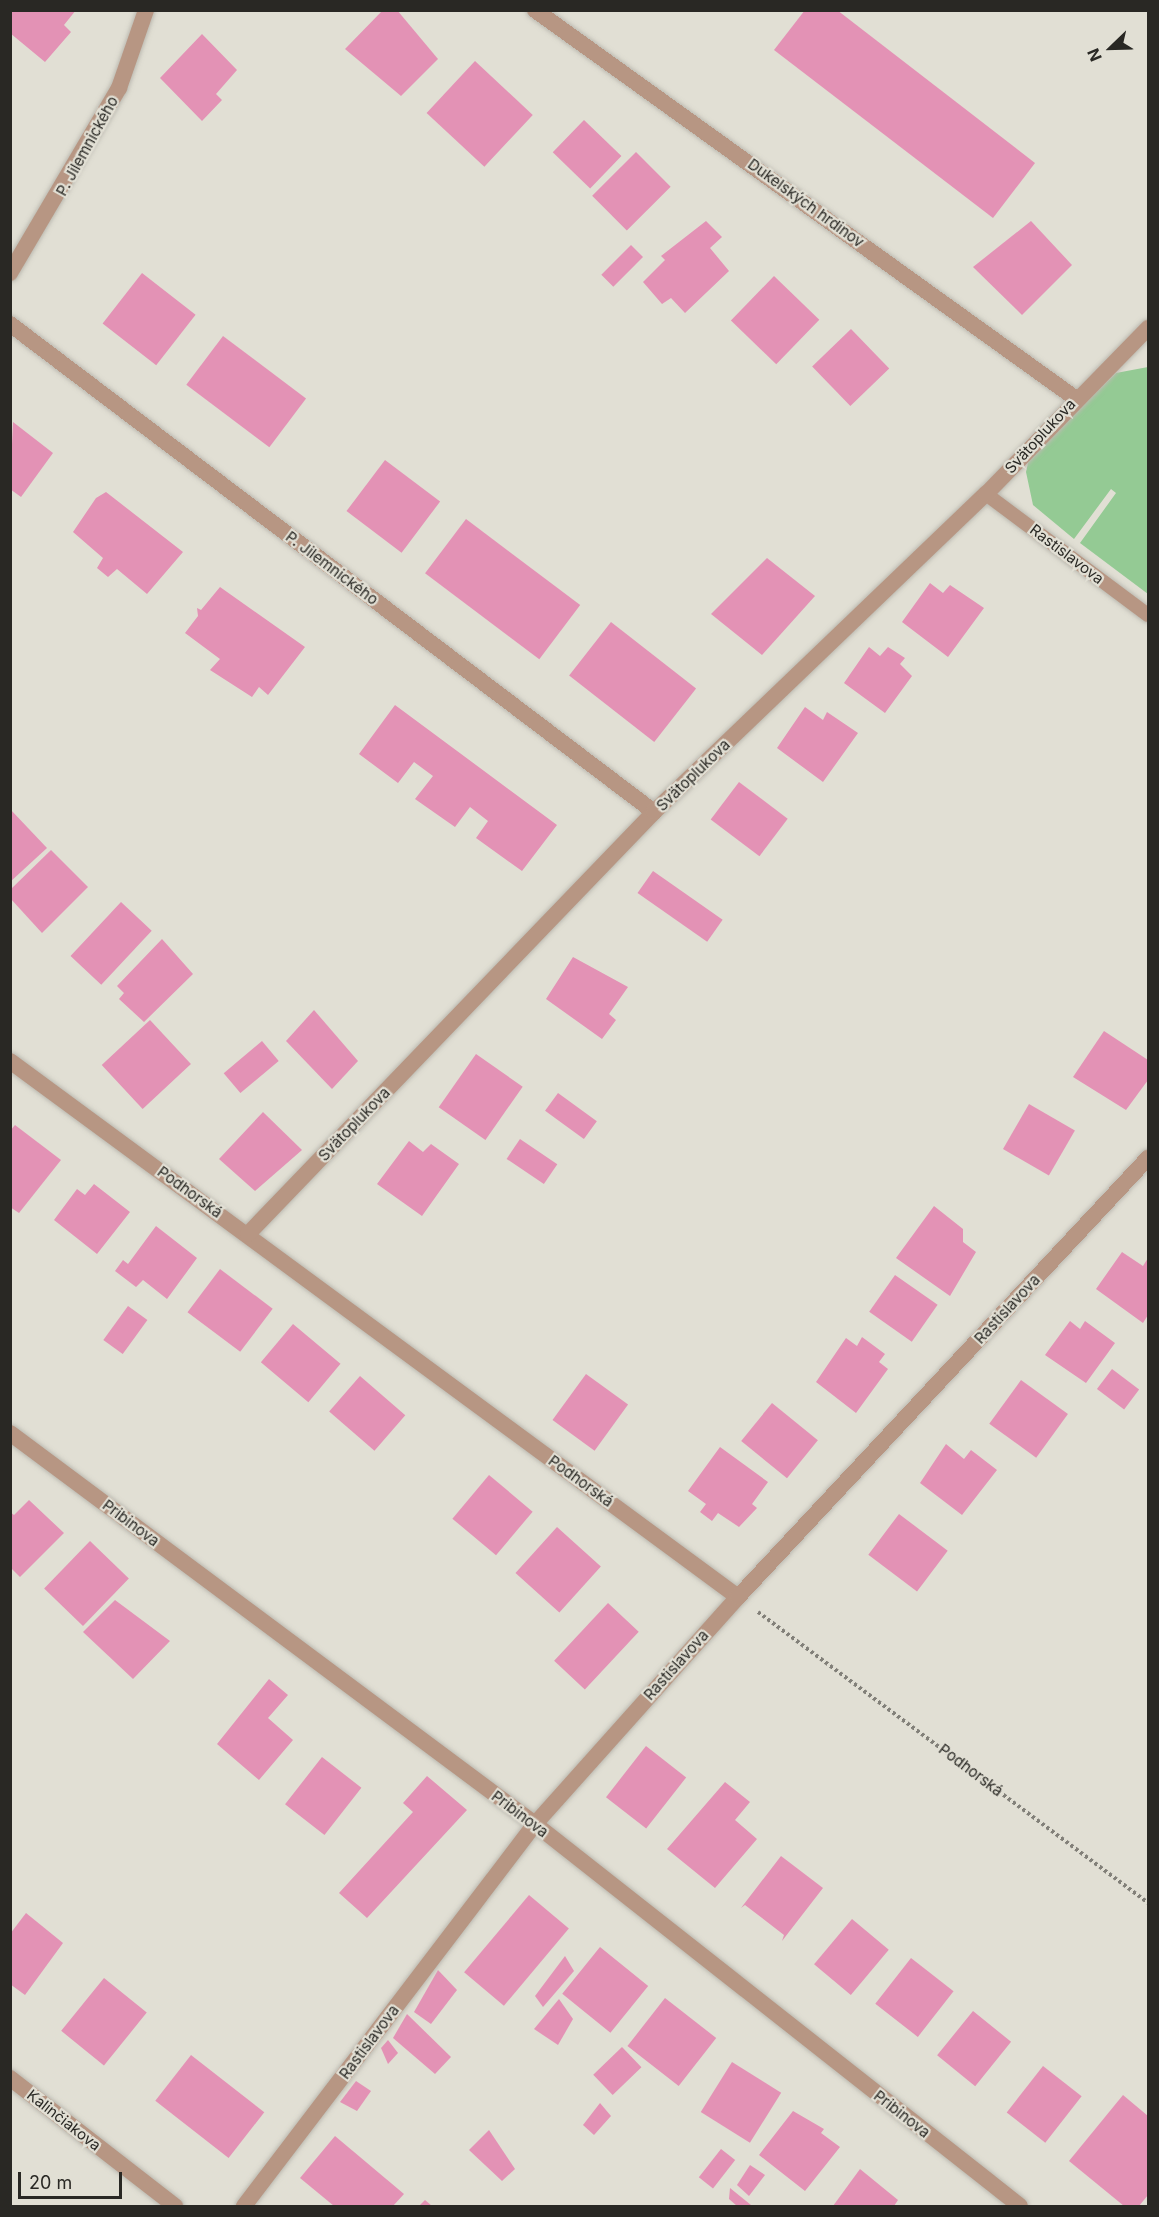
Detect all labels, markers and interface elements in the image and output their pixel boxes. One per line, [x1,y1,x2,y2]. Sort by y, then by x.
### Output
north arrow [1081,18,1141,78]
text: N [1083,46,1106,65]
street label: P. Jilemnického [52,93,122,199]
street label: Dukelských hrdinov [744,155,868,251]
street label: Svätoplukova [1001,395,1079,477]
street label: Rastislavova [1027,520,1107,588]
street label: P. Jilemnického [282,527,382,609]
street label: Svätoplukova [652,735,734,815]
street label: Svätoplukova [314,1083,394,1165]
street label: Podhorská [154,1162,226,1222]
street label: Rastislavova [970,1271,1044,1347]
street label: Podhorská [545,1451,617,1511]
street label: Pribinova [99,1496,163,1550]
street label: Rastislavova [640,1626,712,1704]
street label: Podhorská [935,1740,1007,1800]
street label: Pribinova [488,1787,552,1841]
street label: Rastislavova [335,2002,403,2082]
street label: Kalinčiakova [24,2086,104,2154]
street label: Pribinova [870,2087,934,2141]
scale bar [21,2160,124,2198]
text: 20 m [29,2172,72,2193]

